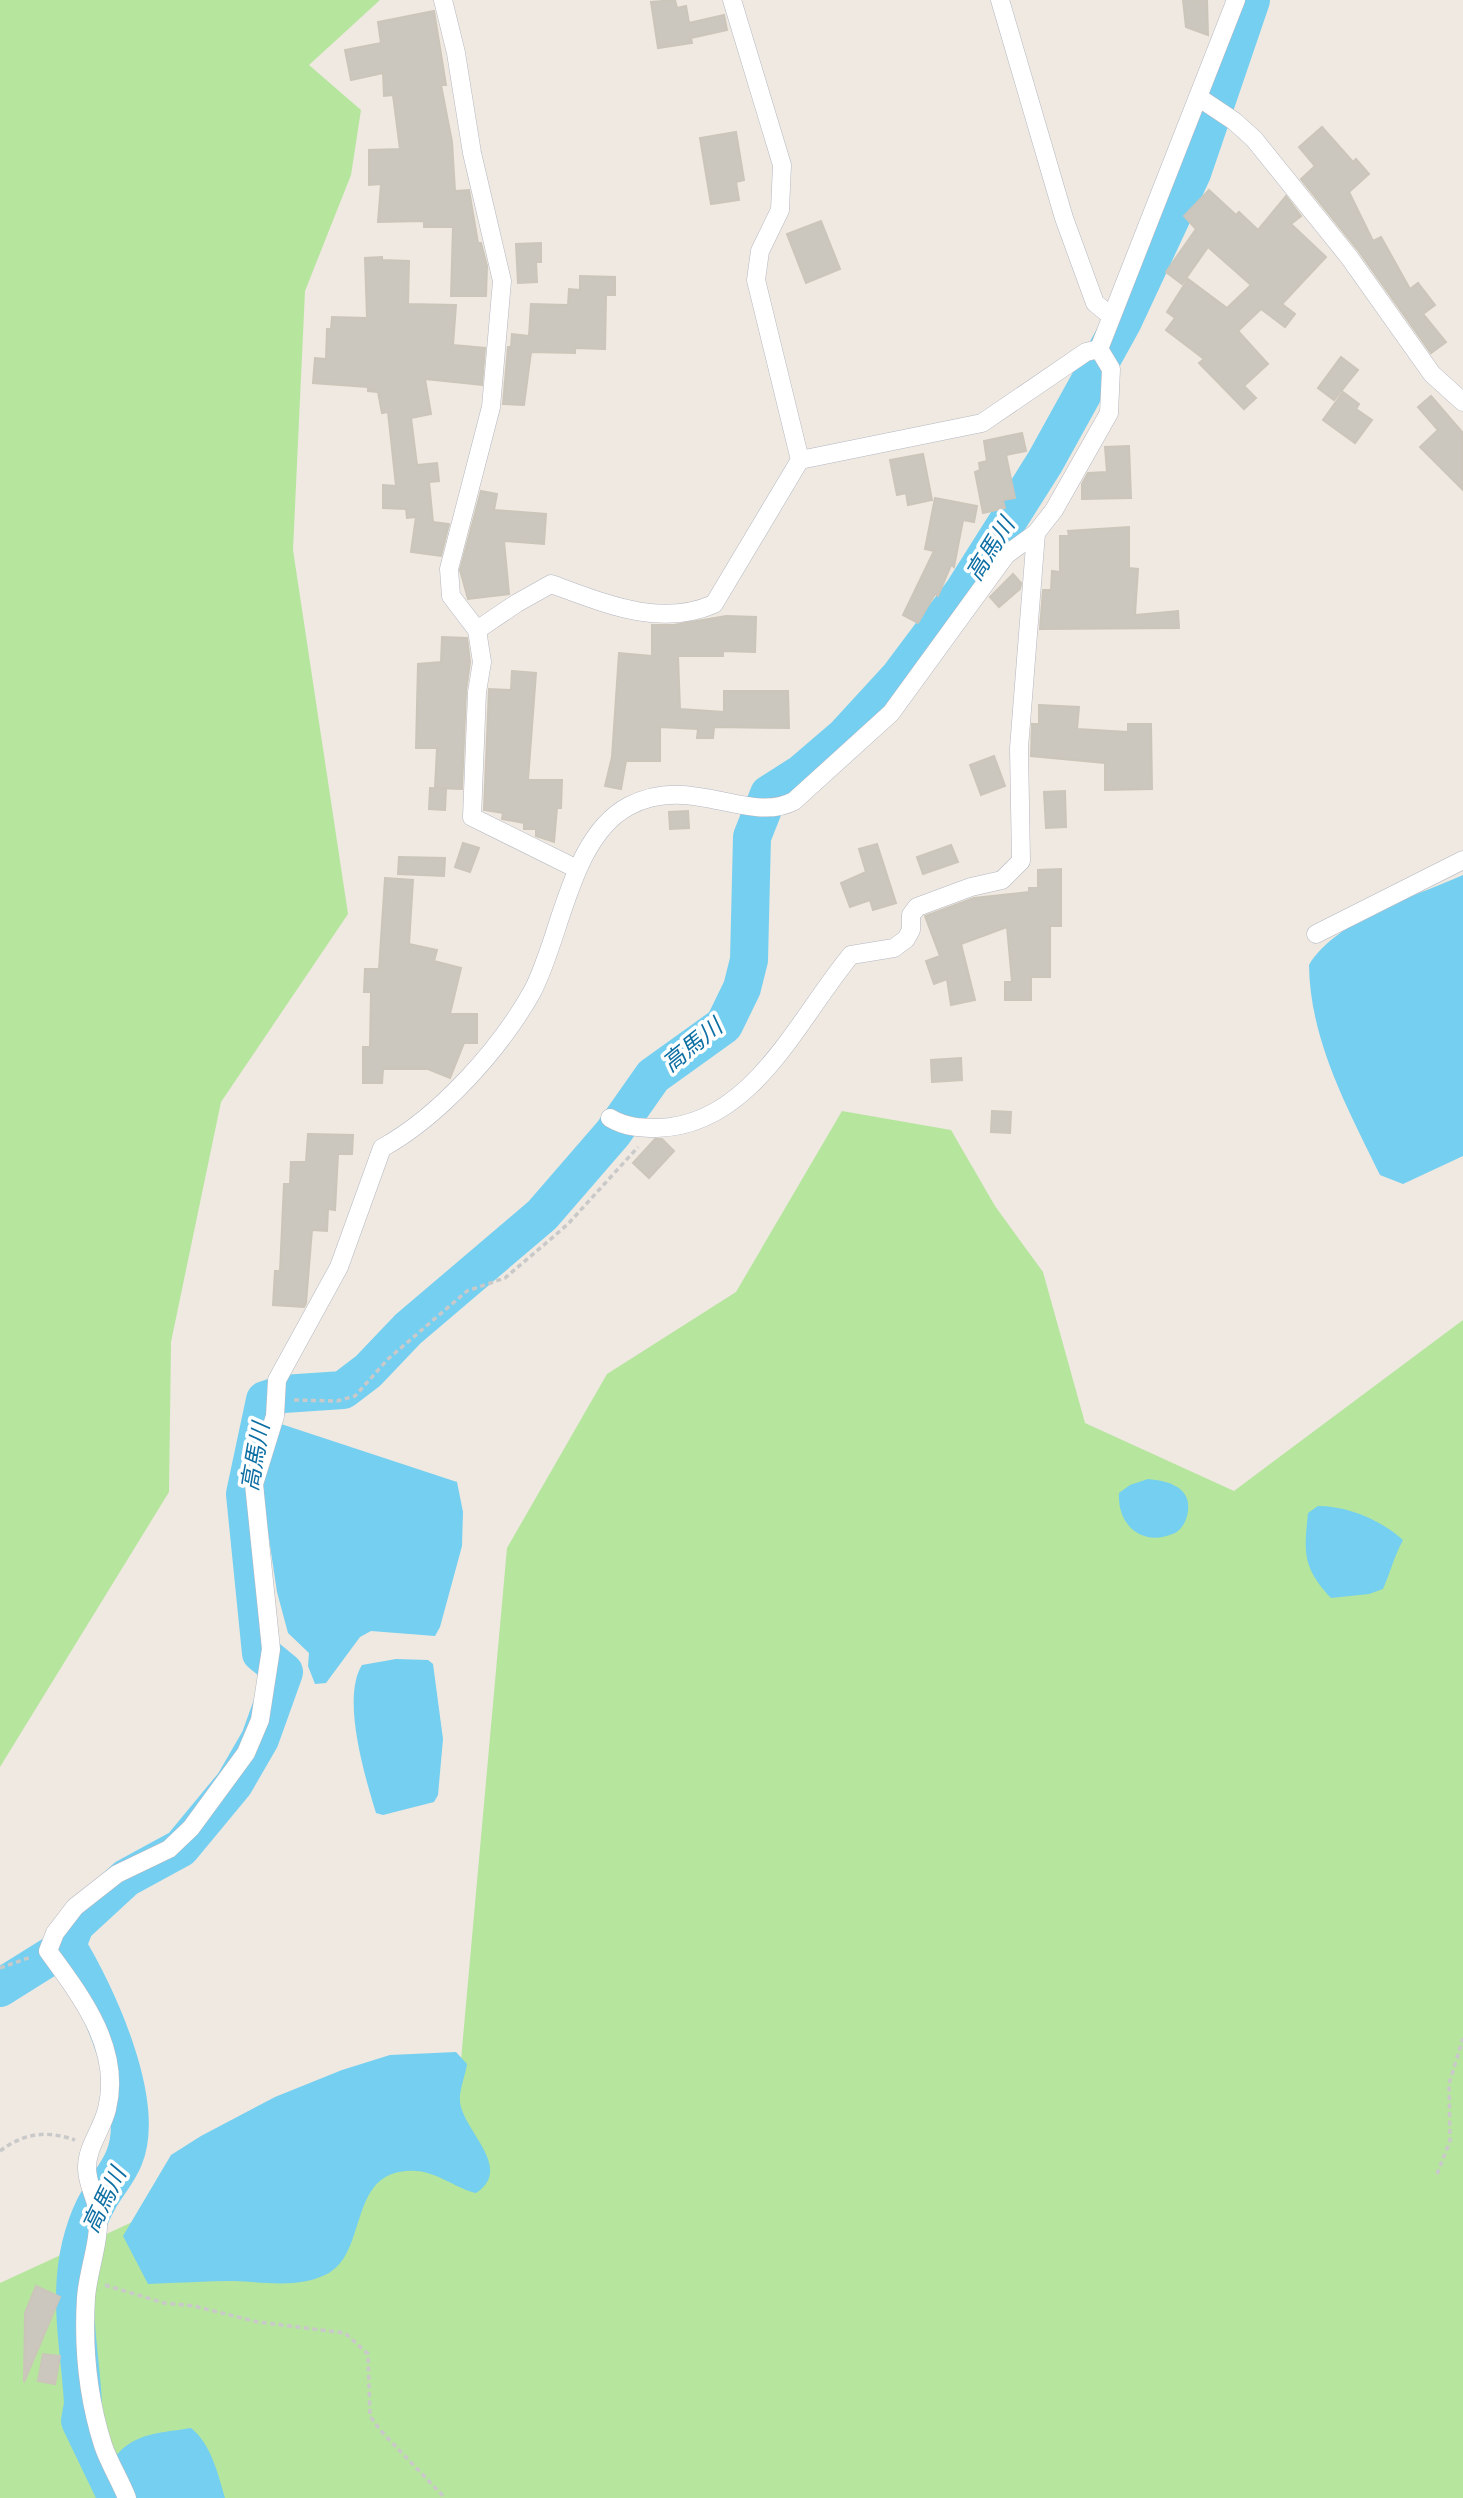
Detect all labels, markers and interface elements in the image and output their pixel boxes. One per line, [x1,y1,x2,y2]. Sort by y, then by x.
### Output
water label: 高馬川 [961,510,1021,585]
water label: 高馬川 [657,1011,729,1077]
water label: 高馬川 [236,1418,274,1493]
water label: 高馬川 [77,2161,132,2237]

